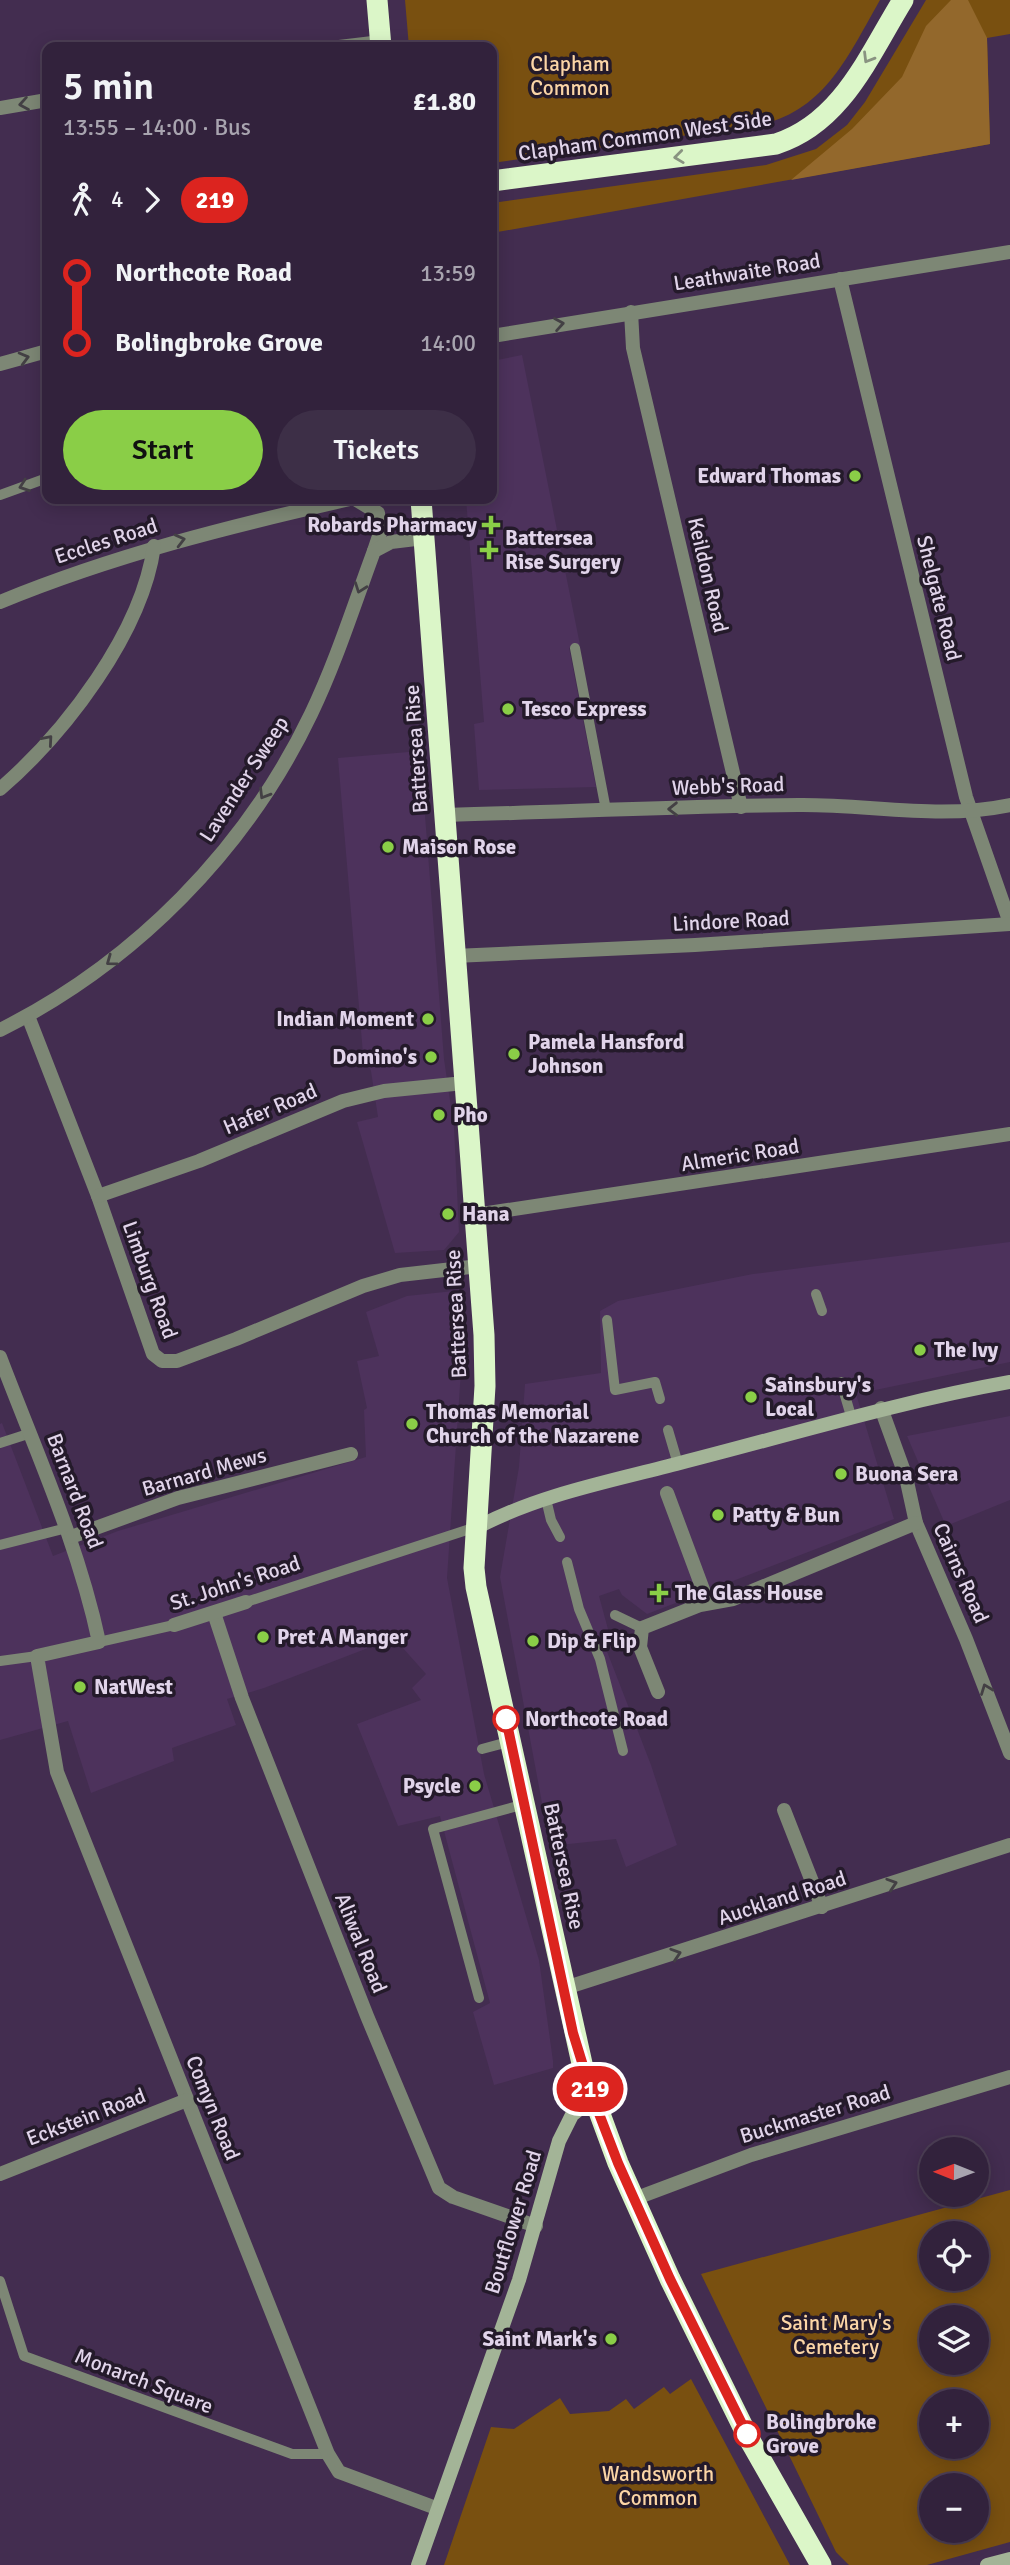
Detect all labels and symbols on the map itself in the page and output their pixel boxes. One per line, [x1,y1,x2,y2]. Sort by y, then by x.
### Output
park label: Clapham Common [530,51,610,101]
one-way arrow [863,51,876,64]
one-way arrow [18,96,30,111]
street label: Clapham Common West Side [517,105,773,167]
one-way arrow [673,150,685,165]
street label: Leathwaite Road [672,248,822,296]
one-way arrow [553,317,565,332]
one-way arrow [17,352,29,366]
place label: Edward Thomas [697,463,841,489]
marker: Edward Thomas [847,468,863,484]
one-way arrow [18,478,30,492]
street label: Eccles Road [51,512,161,570]
place label: Robards Pharmacy [307,512,478,538]
street label: Keildon Road [682,515,734,635]
marker: Robards Pharmacy [483,517,499,533]
place label: Battersea Rise Surgery [505,525,622,575]
street label: Shelgate Road [911,533,967,663]
one-way arrow [174,534,186,548]
marker: Battersea Rise Surgery [479,540,499,560]
one-way arrow [355,582,369,594]
street label: Battersea Rise [399,684,433,814]
place label: Tesco Express [522,696,647,722]
marker: Tesco Express [500,701,516,717]
street label: Lavender Sweep [194,711,294,847]
one-way arrow [40,735,52,748]
street label: Webb's Road [671,771,785,801]
one-way arrow [260,786,273,799]
one-way arrow [667,801,678,817]
place label: Maison Rose [402,834,516,860]
marker: Maison Rose [380,839,396,855]
street label: Lindore Road [672,905,790,937]
one-way arrow [107,952,119,965]
place label: Indian Moment [276,1006,414,1032]
marker: Indian Moment [420,1011,436,1027]
place label: Pamela Hansford Johnson [528,1029,684,1079]
place label: Domino's [332,1044,417,1070]
marker: Pamela Hansford Johnson [506,1046,522,1062]
marker: Domino's [423,1049,439,1065]
street label: Hafer Road [219,1078,321,1140]
place label: Pho [453,1102,488,1128]
marker: Pho [431,1107,447,1123]
street label: Almeric Road [679,1133,801,1177]
place label: Hana [462,1201,510,1227]
marker: Hana [440,1206,456,1222]
street label: Limburg Road [117,1217,183,1343]
street label: Battersea Rise [440,1249,472,1379]
place label: The Ivy [934,1337,999,1363]
marker: The Ivy [912,1342,928,1358]
place label: Sainsbury's Local [765,1372,871,1422]
marker: Sainsbury's Local [743,1389,759,1405]
place label: Thomas Memorial Church of the Nazarene [426,1399,639,1449]
marker: Thomas Memorial Church of the Nazarene [404,1416,420,1432]
street label: Barnard Road [41,1430,109,1552]
street label: Barnard Mews [139,1442,269,1502]
place label: Buona Sera [855,1461,958,1487]
marker: Buona Sera [833,1466,849,1482]
place label: Patty & Bun [732,1502,840,1528]
marker: Patty & Bun [710,1507,726,1523]
street label: Cairns Road [927,1519,995,1627]
street label: St. John's Road [167,1550,303,1616]
place label: The Glass House [675,1580,823,1606]
marker: The Glass House [649,1583,669,1603]
place label: Pret A Manger [277,1624,409,1650]
place label: Dip & Flip [547,1628,637,1654]
marker: Pret A Manger [255,1629,271,1645]
marker: Dip & Flip [525,1633,541,1649]
place label: NatWest [94,1674,173,1700]
marker: NatWest [72,1679,88,1695]
one-way arrow [980,1684,994,1696]
marker: Northcote Road [493,1706,519,1732]
place label: Northcote Road [525,1706,668,1732]
place label: Psycle [403,1773,461,1799]
marker: Psycle [467,1778,483,1794]
street label: Battersea Rise [538,1800,590,1932]
street label: Auckland Road [715,1865,849,1931]
one-way arrow [886,1878,898,1892]
street label: Aliwal Road [329,1889,393,1997]
one-way arrow [669,1948,682,1962]
street label: Comyn Road [180,2052,246,2164]
line badge: 219 [550,2066,630,2112]
street label: Buckmaster Road [737,2079,893,2149]
street label: Eckstein Road [23,2082,149,2152]
north arrow [919,2137,989,2207]
street label: Boutflower Road [479,2147,547,2297]
park label: Saint Mary's Cemetery [781,2310,891,2360]
place label: Saint Mark's [482,2326,597,2352]
marker: Saint Mark's [603,2331,619,2347]
street label: Monarch Square [71,2343,217,2419]
place label: Bolingbroke Grove [766,2409,876,2459]
marker: Bolingbroke Grove [734,2421,760,2447]
park label: Wandsworth Common [602,2461,714,2511]

